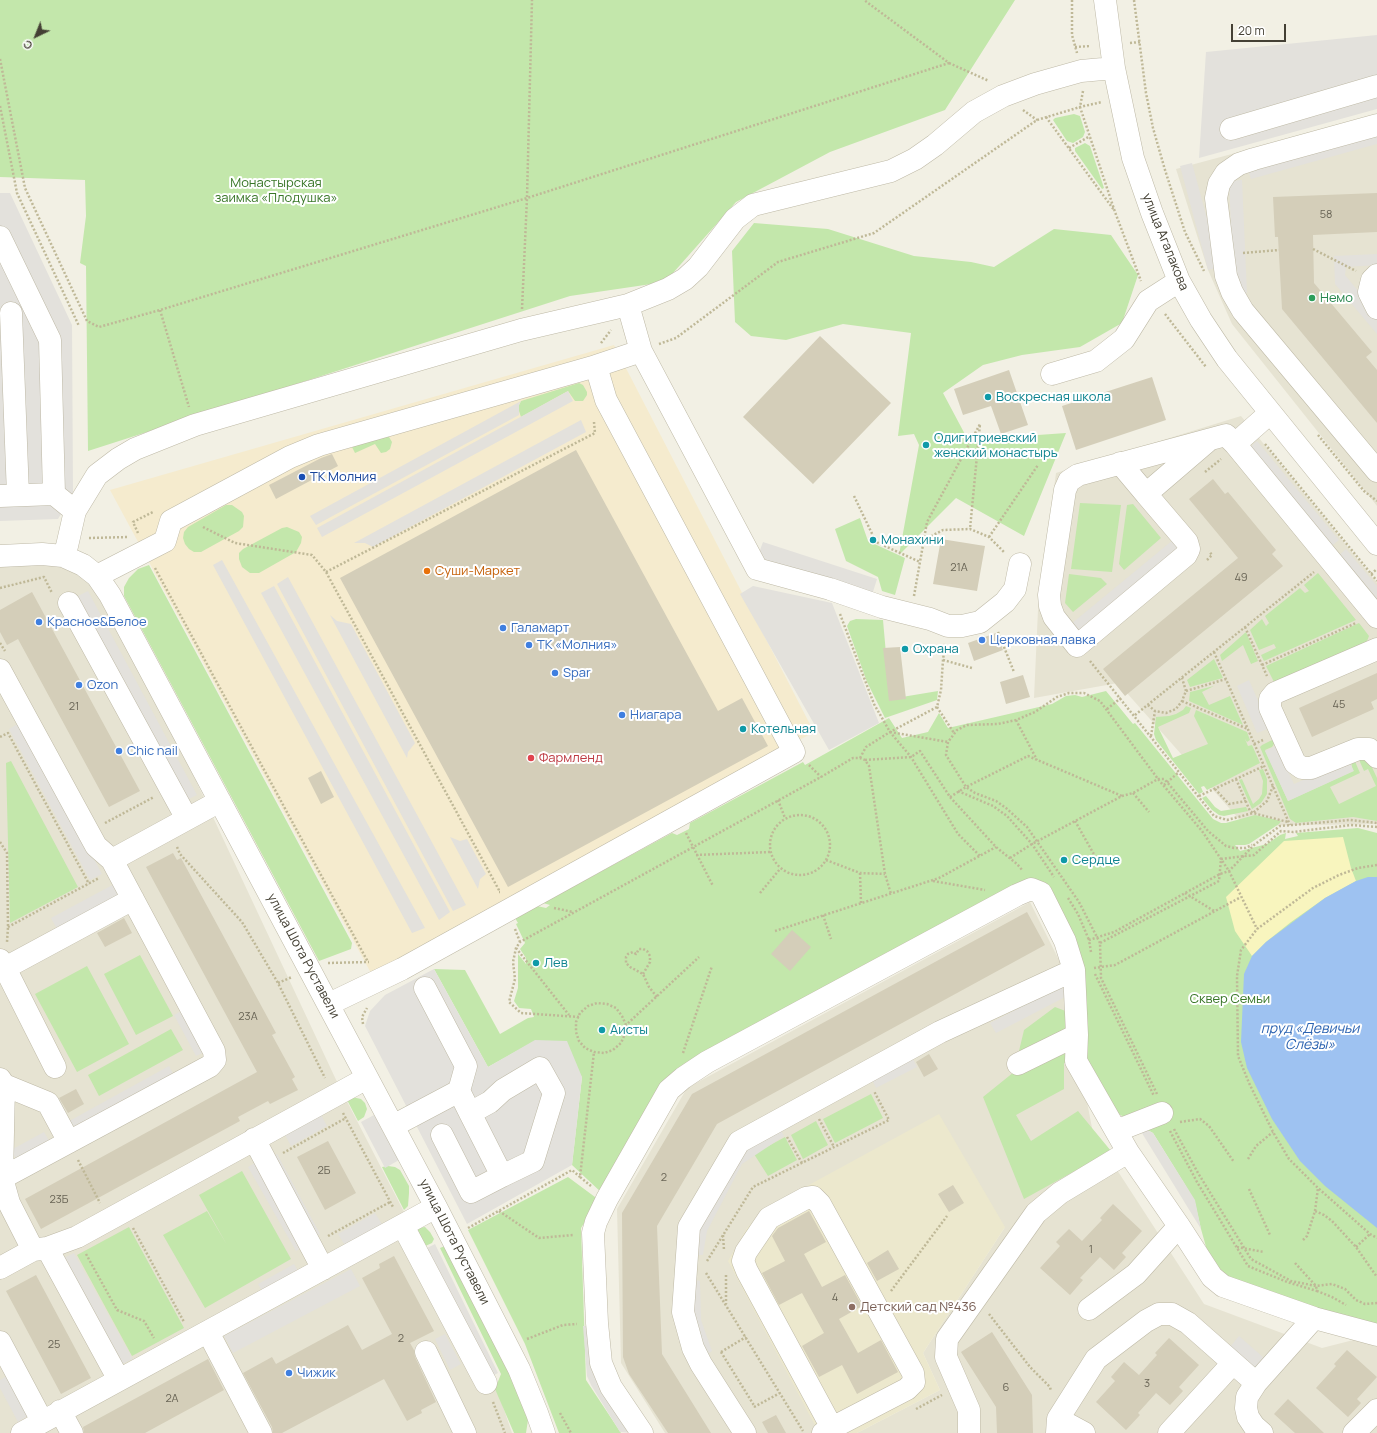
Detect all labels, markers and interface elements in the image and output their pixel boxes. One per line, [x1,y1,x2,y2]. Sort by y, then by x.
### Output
north arrow [16,16,56,56]
scale bar [1233,16,1288,42]
text: 20 m [1238,22,1265,39]
text: С [19,37,36,53]
park label: Монастырская заимка «Плодушка» [215,175,337,206]
street label: улица Агалакова [1138,191,1192,293]
house number: 58 [1320,208,1332,222]
place label: Немо [1320,290,1353,306]
marker: Немо [1307,293,1317,303]
place label: Воскресная школа [996,389,1111,405]
marker: Воскресная школа [983,392,993,402]
place label: Одигитриевский женский монастырь [934,430,1058,461]
marker: Одигитриевский женский монастырь [921,440,931,450]
place label: ТК Молния [310,469,376,485]
marker: ТК Молния [297,472,307,482]
place label: Монахини [881,532,944,548]
marker: Монахини [868,535,878,545]
house number: 21А [950,561,968,575]
place label: Суши-Маркет [435,563,520,579]
marker: Суши-Маркет [422,566,432,576]
house number: 49 [1234,571,1248,585]
place label: Красное&Белое [47,614,146,630]
marker: Красное&Белое [34,617,44,627]
place label: Галамарт [511,620,569,636]
marker: Галамарт [498,623,508,633]
place label: Церковная лавка [990,632,1096,648]
marker: Церковная лавка [977,635,987,645]
place label: ТК «Молния» [537,637,617,653]
marker: ТК «Молния» [524,640,534,650]
place label: Охрана [913,641,959,657]
marker: Охрана [900,644,910,654]
place label: Spar [563,665,591,681]
marker: Spar [550,668,560,678]
place label: Ozon [87,677,118,693]
marker: Ozon [74,680,84,690]
house number: 45 [1333,698,1345,712]
house number: 21 [69,700,79,714]
place label: Ниагара [630,707,681,723]
marker: Ниагара [617,710,627,720]
place label: Котельная [751,721,816,737]
marker: Котельная [738,724,748,734]
place label: Chic nail [127,743,178,759]
marker: Chic nail [114,746,124,756]
place label: Фармленд [539,750,603,766]
marker: Фармленд [526,753,536,763]
place label: Сердце [1072,852,1120,868]
marker: Сердце [1059,855,1069,865]
street label: улица Шота Руставели [263,891,343,1021]
place label: Лев [544,955,568,971]
marker: Лев [531,958,541,968]
park label: Сквер Семьи [1190,991,1270,1007]
house number: 23А [238,1010,258,1024]
water label: пруд «Девичьи Слёзы» [1261,1021,1359,1054]
place label: Аисты [610,1022,648,1038]
marker: Аисты [597,1025,607,1035]
house number: 2Б [318,1164,330,1178]
house number: 2 [661,1171,667,1185]
street label: улица Шота Руставели [415,1176,493,1308]
house number: 23Б [50,1193,68,1207]
house number: 1 [1089,1243,1093,1257]
house number: 4 [832,1291,838,1305]
place label: Детский сад №436 [860,1299,977,1315]
marker: Детский сад №436 [847,1302,857,1312]
house number: 2 [398,1332,404,1346]
house number: 25 [48,1338,60,1352]
place label: Чижик [297,1365,336,1381]
marker: Чижик [284,1368,294,1378]
house number: 3 [1144,1377,1150,1391]
house number: 6 [1003,1381,1009,1395]
house number: 2А [165,1392,179,1406]

